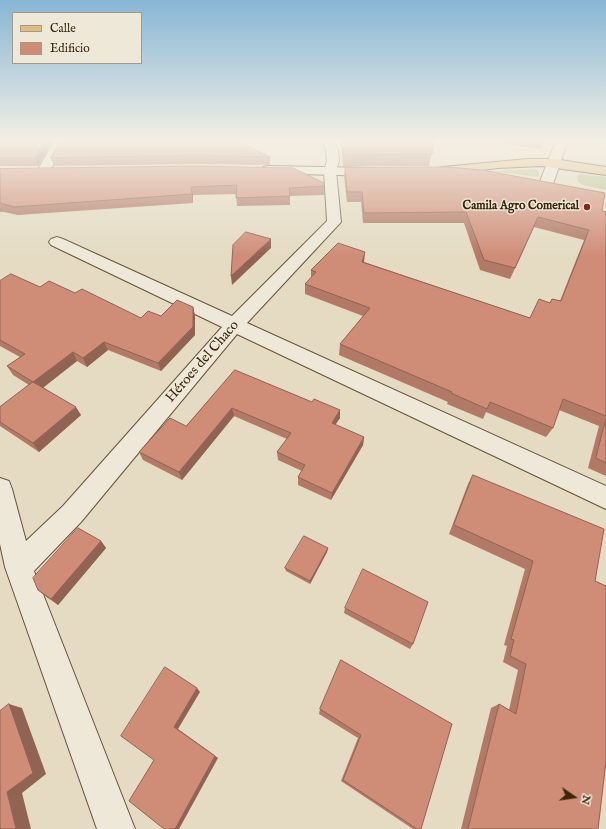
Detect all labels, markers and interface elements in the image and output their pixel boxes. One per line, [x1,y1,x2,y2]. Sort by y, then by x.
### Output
legend [12,12,142,64]
text: Calle [50,21,76,36]
text: Edificio [50,41,90,56]
place label: Camila Agro Comerical [463,200,579,214]
marker: Camila Agro Comerical [582,202,592,212]
street label: Héroes del Chaco [163,318,243,406]
north arrow [554,777,594,817]
text: N [578,793,594,806]

